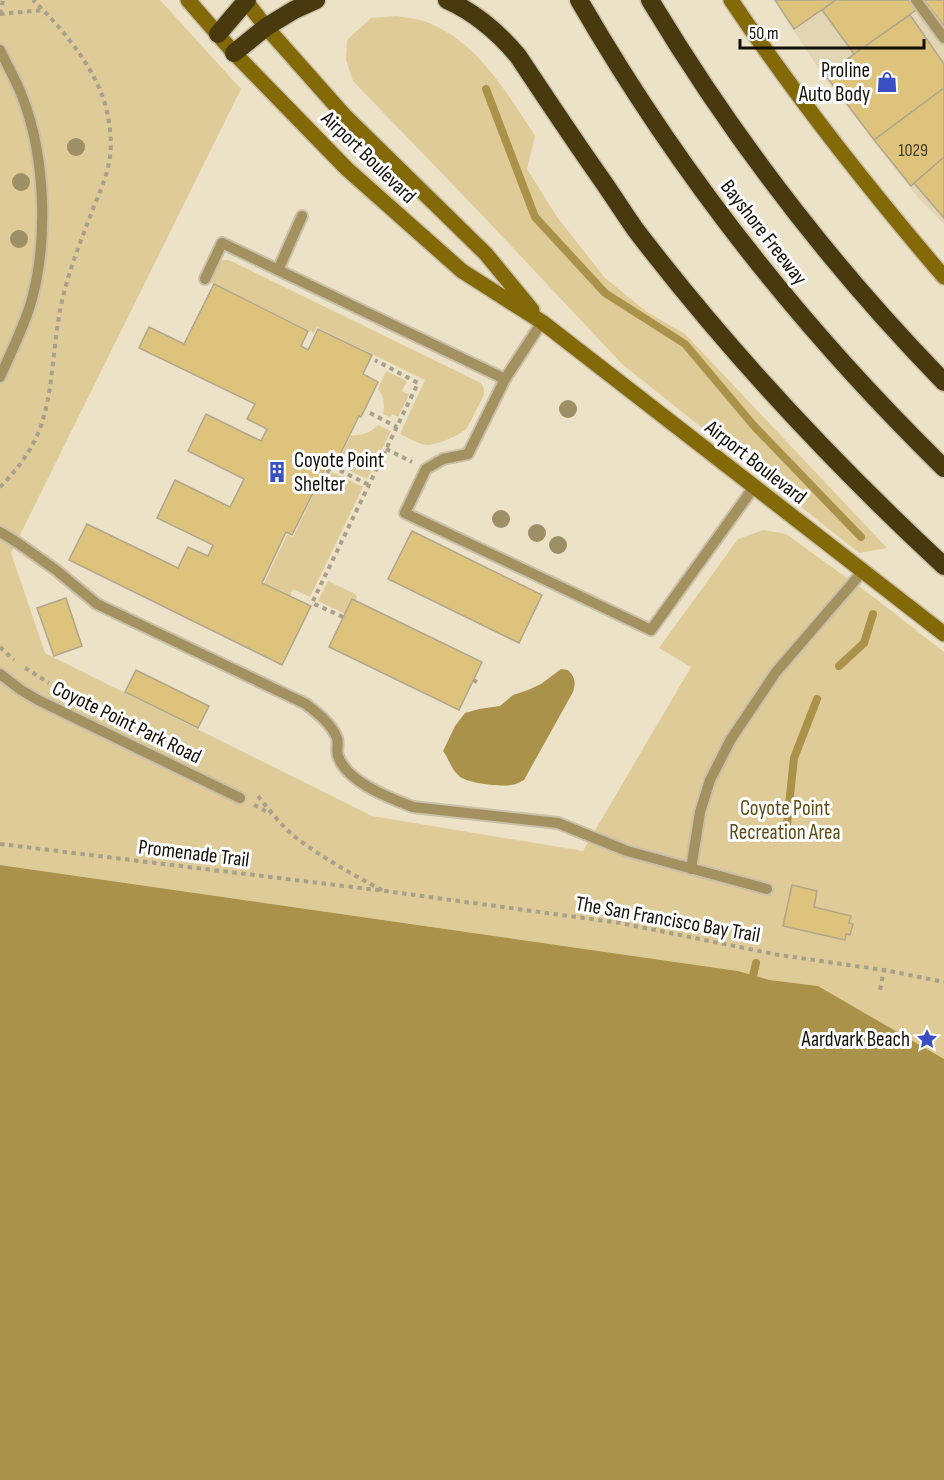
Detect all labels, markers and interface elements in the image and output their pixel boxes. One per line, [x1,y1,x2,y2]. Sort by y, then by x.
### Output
scale bar [740,12,924,50]
text: 50 m [749,23,779,44]
place label: Proline Auto Body [798,58,870,107]
shop icon: Proline Auto Body [875,70,899,94]
street label: Airport Boulevard [315,105,421,209]
house number: 1029 [898,140,928,161]
street label: Bayshore Freeway [715,175,812,290]
street label: Airport Boulevard [699,414,811,510]
place label: Coyote Point Shelter [294,448,384,497]
building icon: Coyote Point Shelter [265,460,289,484]
street label: Coyote Point Park Road [48,676,205,769]
park label: Coyote Point Recreation Area [729,796,841,845]
street label: Promenade Trail [137,834,251,873]
street label: The San Francisco Bay Trail [574,891,762,948]
place label: Aardvark Beach [801,1027,910,1052]
place icon: Aardvark Beach [915,1027,939,1051]

